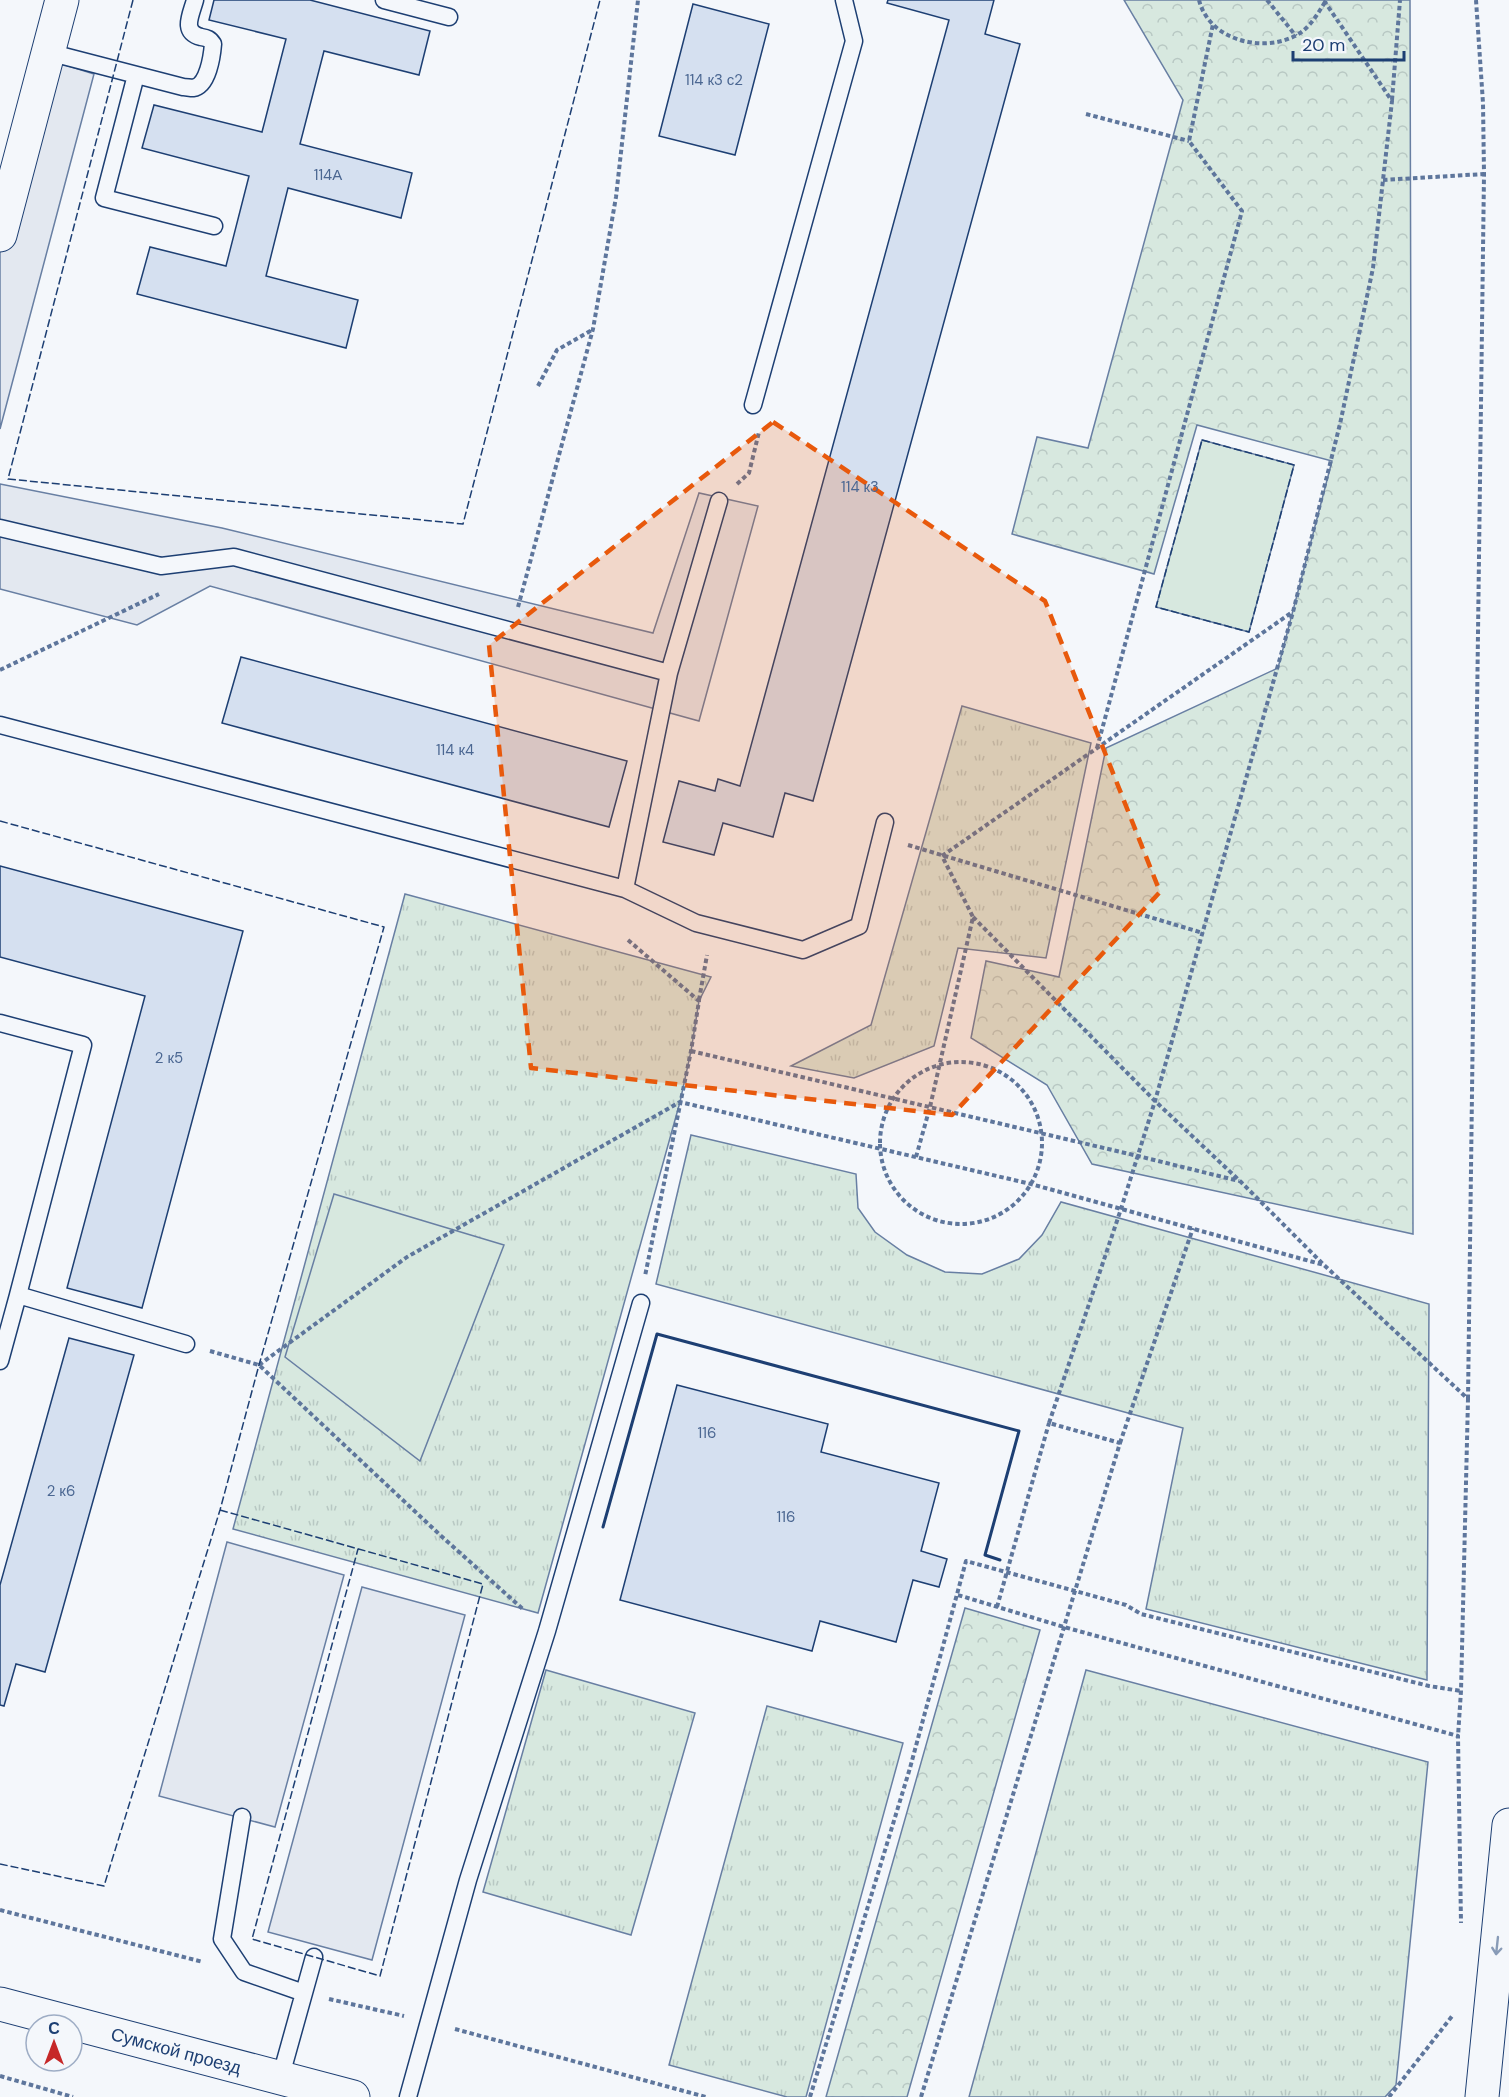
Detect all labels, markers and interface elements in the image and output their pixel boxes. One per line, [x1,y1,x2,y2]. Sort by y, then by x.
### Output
scale bar [1293,24,1404,62]
text: 20 m [1302,33,1345,57]
house number: 114 к3 с2 [685,70,743,90]
house number: 114А [314,165,342,185]
house number: 114 к3 [841,477,879,497]
house number: 114 к4 [436,740,474,760]
house number: 2 к5 [155,1048,183,1068]
house number: 116 [698,1423,716,1443]
house number: 2 к6 [47,1481,75,1501]
house number: 116 [777,1507,795,1527]
one-way arrow [1491,1935,1502,1955]
north arrow [24,2013,84,2073]
text: С [48,2018,60,2039]
street label: Сумской проезд [108,2022,244,2080]

